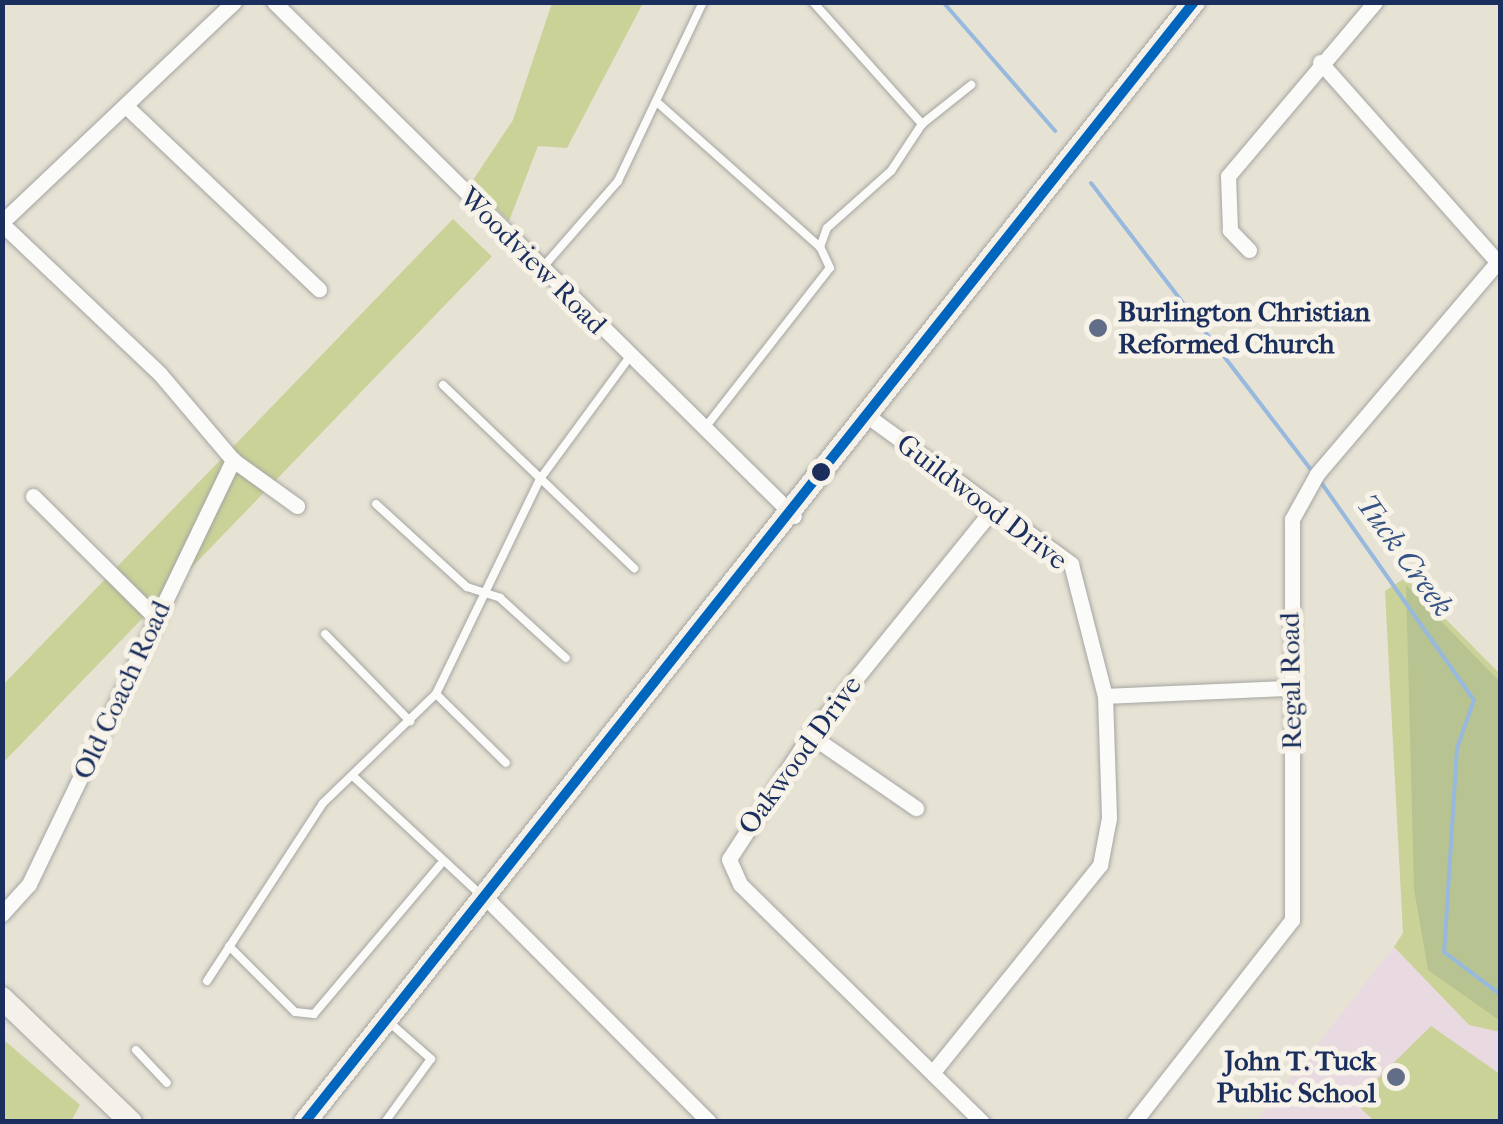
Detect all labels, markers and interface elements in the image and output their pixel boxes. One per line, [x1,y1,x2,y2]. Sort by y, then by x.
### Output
street label: Woodview Road [453,181,613,341]
place label: Burlington Christian Reformed Church [1118,295,1370,361]
marker: Burlington Christian Reformed Church [1087,317,1109,339]
street label: Guildwood Drive [890,427,1074,577]
unlabelled marker [811,462,831,482]
water label: Tuck Creek [1348,488,1460,624]
street label: Old Coach Road [66,595,178,785]
street label: Regal Road [1273,612,1309,750]
street label: Oakwood Drive [731,669,869,841]
place label: John T. Tuck Public School [1217,1044,1376,1110]
marker: John T. Tuck Public School [1385,1066,1407,1088]

